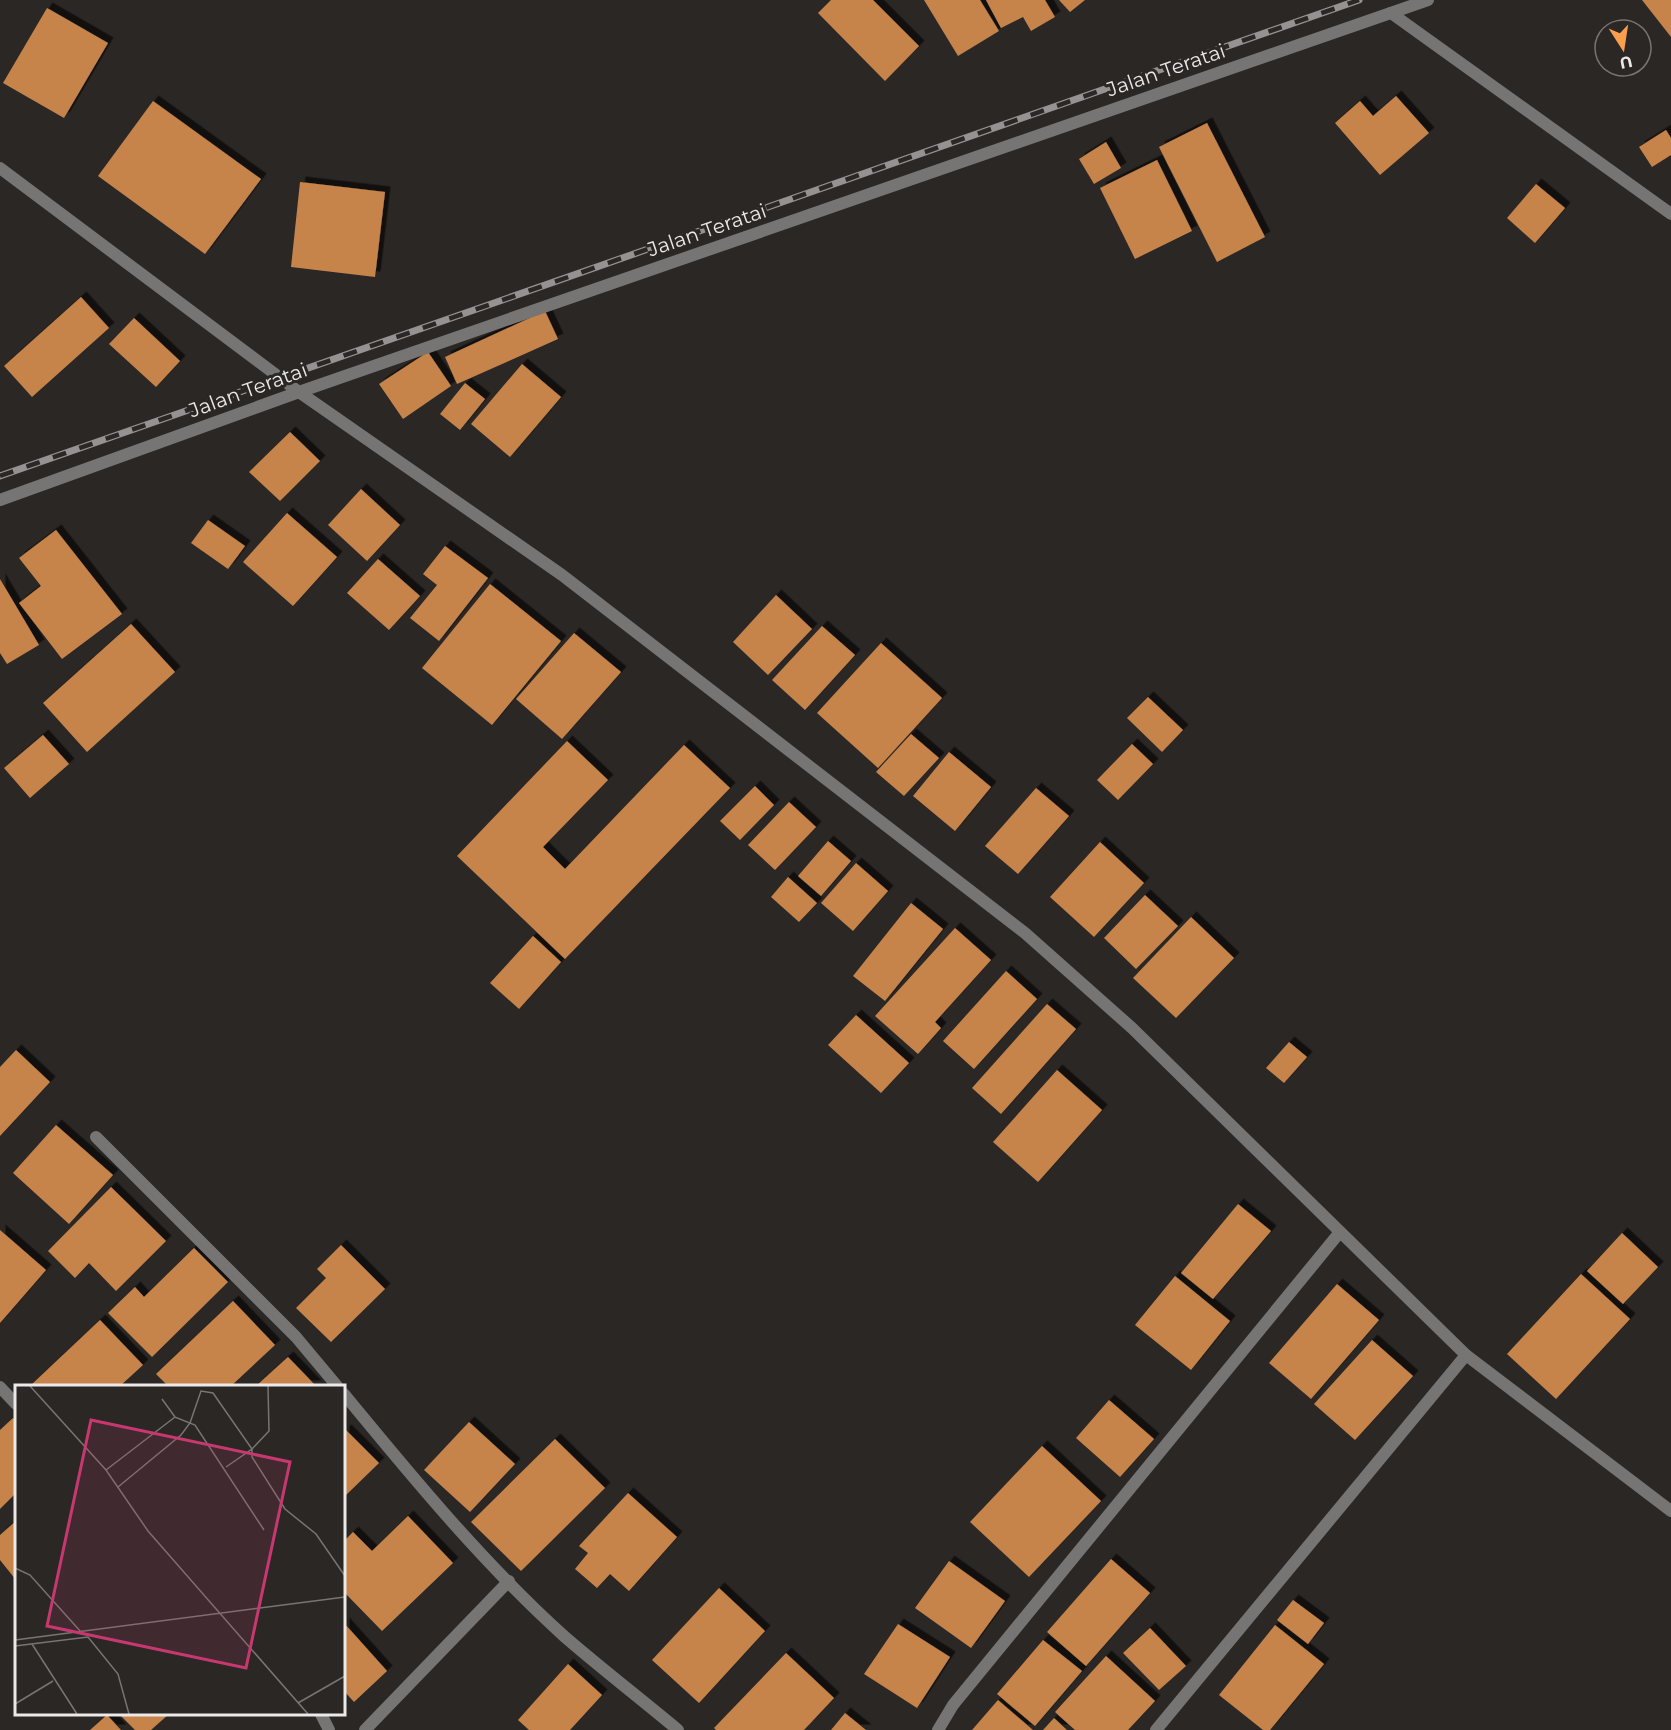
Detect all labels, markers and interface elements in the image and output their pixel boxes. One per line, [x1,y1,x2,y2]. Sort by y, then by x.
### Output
north arrow [1593,18,1653,78]
street label: Jalan Teratai [1102,38,1229,102]
text: U [1618,52,1634,73]
street label: Jalan Teratai [643,198,770,262]
street label: Jalan Teratai [185,357,310,423]
inset map [15,1385,345,1715]

